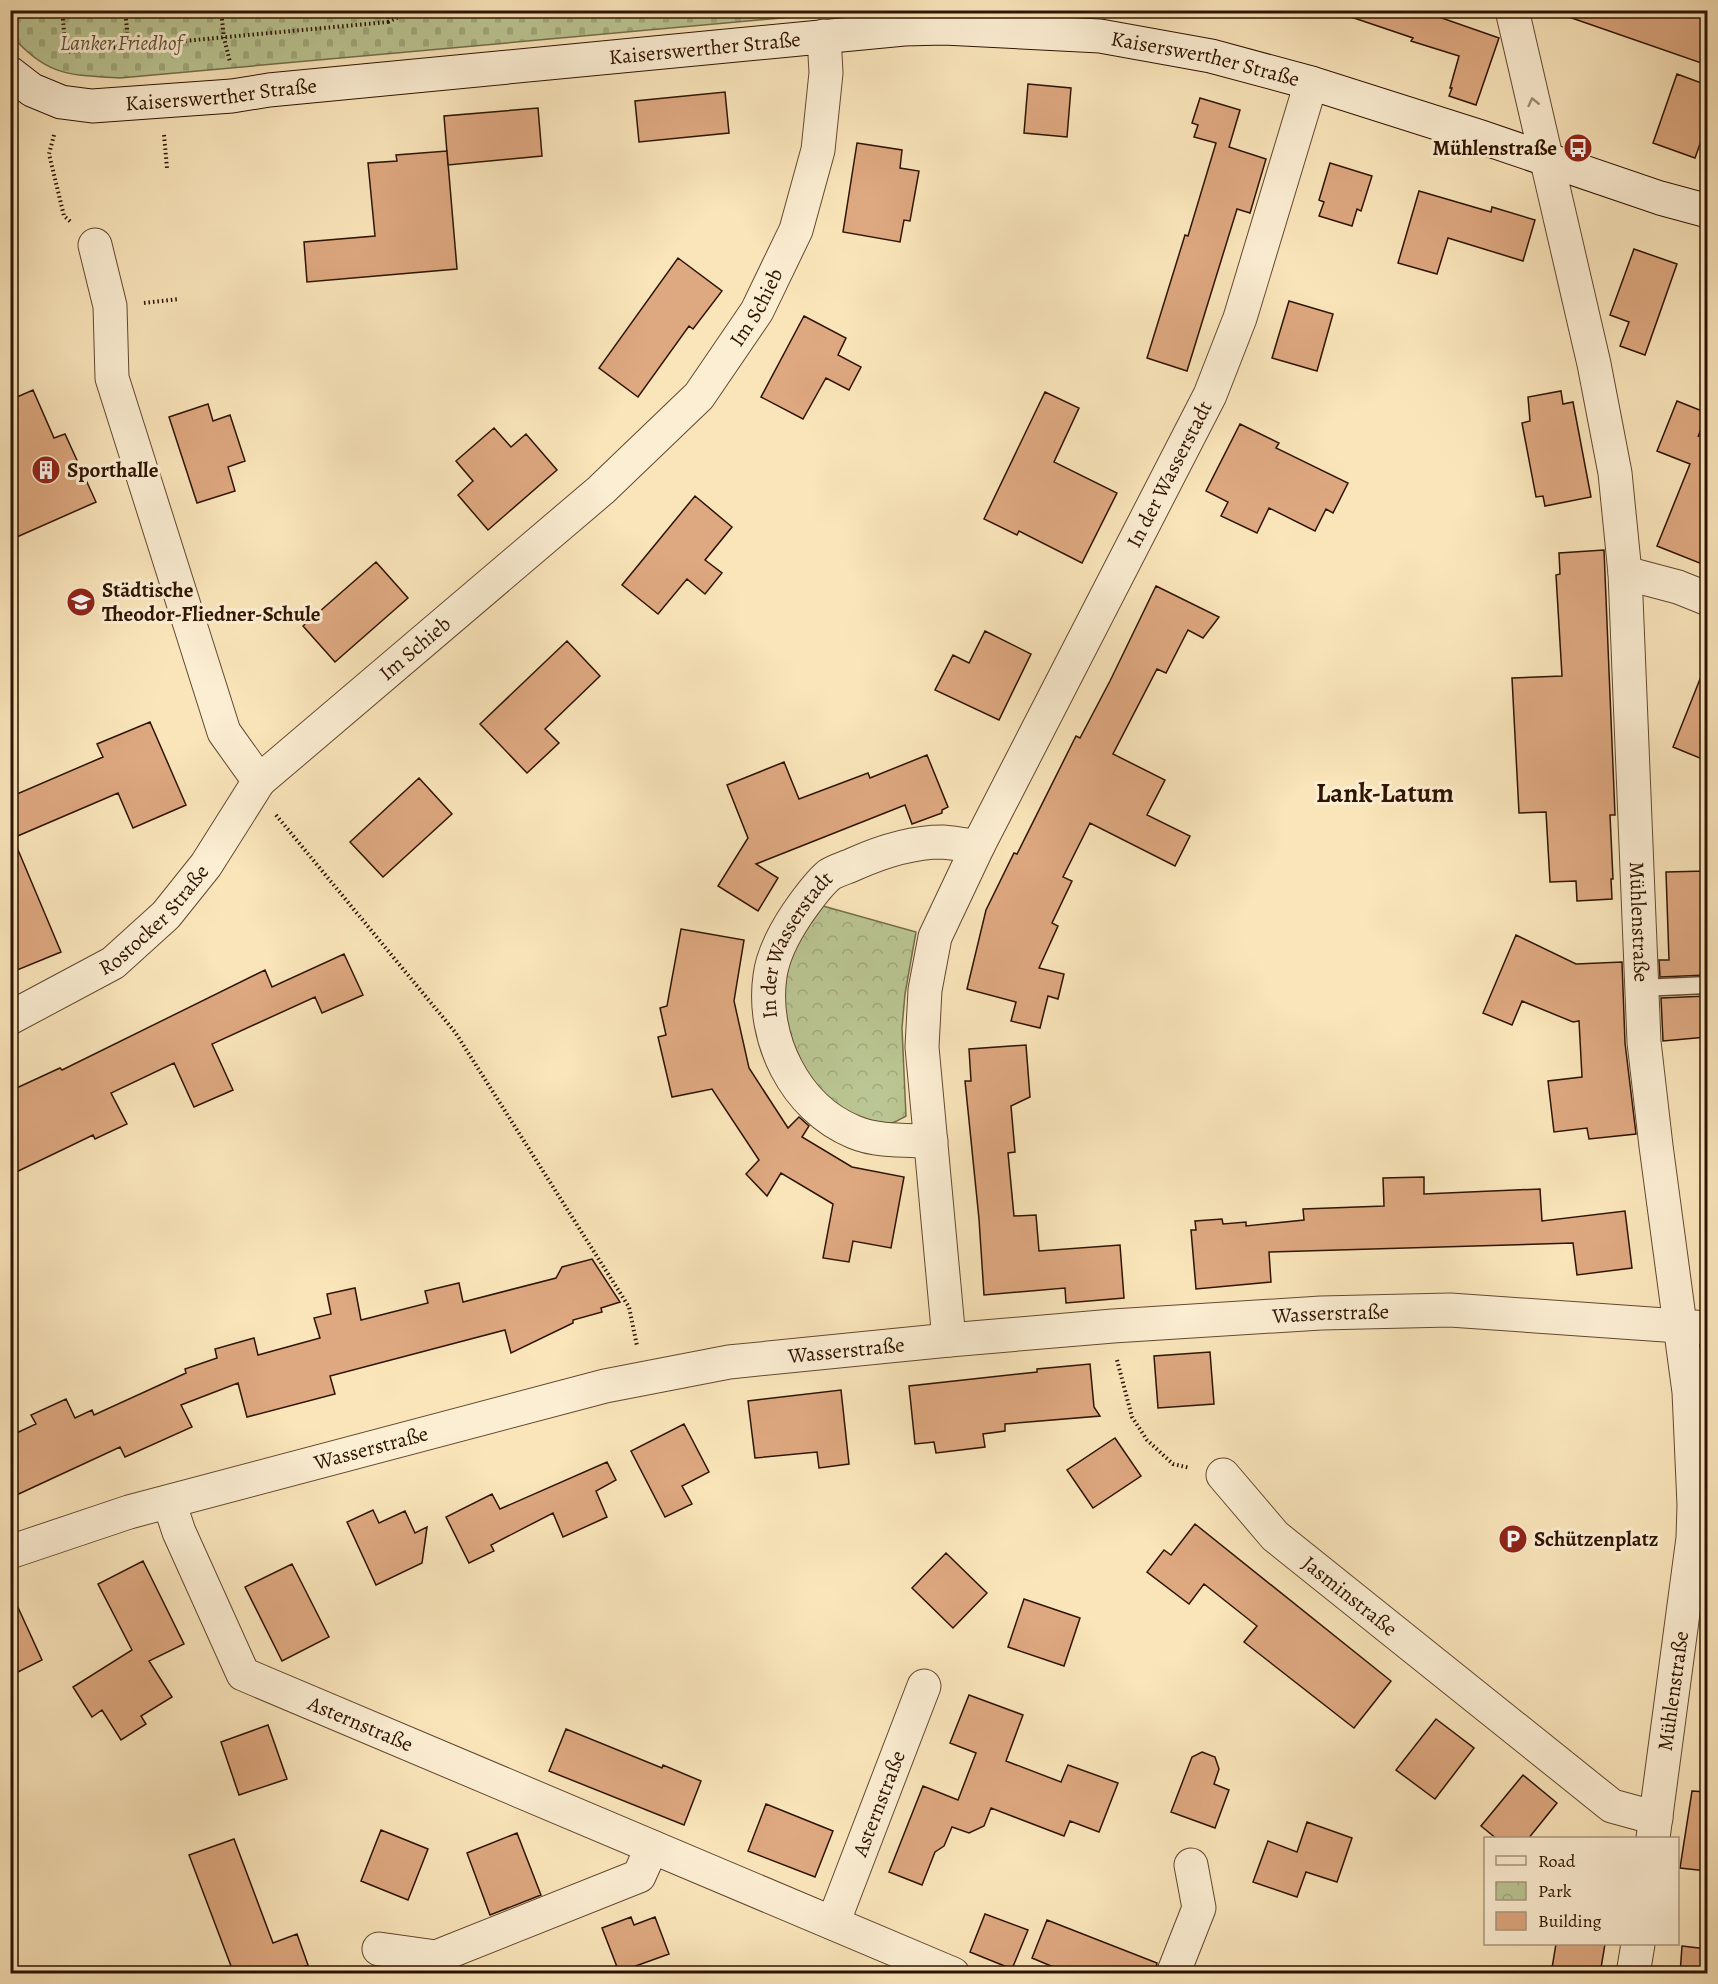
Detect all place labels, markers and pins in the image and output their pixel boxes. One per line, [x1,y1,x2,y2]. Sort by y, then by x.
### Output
bus stop icon: Mühlenstraße [1562,132,1594,164]
place label: Mühlenstraße [1433,134,1557,162]
building icon: Sporthalle [30,454,62,486]
place label: Sporthalle [67,456,159,484]
place label: Städtische Theodor-Fliedner-Schule [102,576,321,628]
school or university icon: Städtische Theodor-Fliedner-Schule [65,586,97,618]
parking icon: Schützenplatz [1497,1523,1529,1555]
place label: Schützenplatz [1534,1525,1659,1553]

